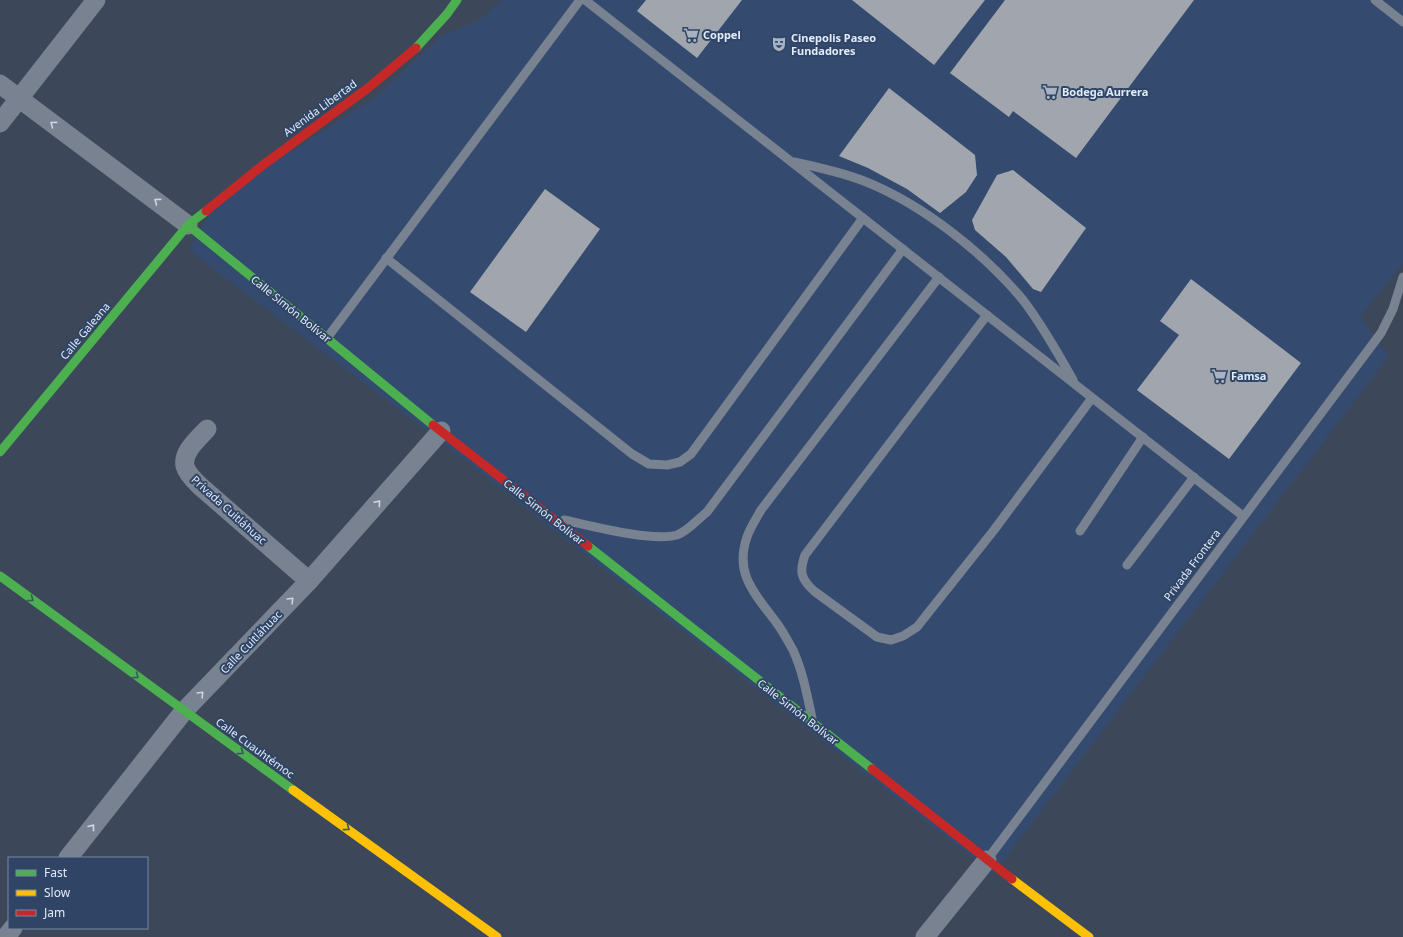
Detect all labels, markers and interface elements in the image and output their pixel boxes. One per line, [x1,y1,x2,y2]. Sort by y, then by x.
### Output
supermarket icon: Coppel [682,26,700,44]
place label: Coppel [703,27,741,42]
place label: Cinepolis Paseo Fundadores [791,30,876,58]
theatre icon: Cinepolis Paseo Fundadores [770,35,788,53]
street label: Avenida Libertad [280,76,359,139]
supermarket icon: Bodega Aurrera [1041,83,1059,101]
place label: Bodega Aurrera [1062,84,1148,99]
one-way arrow [50,122,57,129]
one-way arrow [154,199,161,206]
street label: Calle Simón Bolívar [248,272,335,346]
street label: Calle Galeana [56,299,113,362]
supermarket icon: Famsa [1210,367,1228,385]
place label: Famsa [1231,368,1266,383]
street label: Privada Cuitláhuac [189,472,270,547]
street label: Calle Simón Bolívar [501,475,588,548]
one-way arrow [373,501,380,508]
street label: Privada Frontera [1160,526,1223,603]
one-way arrow [27,594,34,601]
one-way arrow [286,597,294,605]
street label: Calle Cuitláhuac [217,607,285,677]
one-way arrow [132,671,139,679]
street label: Calle Simón Bolívar [755,675,842,748]
one-way arrow [196,691,204,699]
street label: Calle Cuauhtémoc [213,714,298,781]
one-way arrow [237,748,244,755]
one-way arrow [342,823,349,830]
one-way arrow [88,825,95,832]
legend [8,857,148,929]
text: Fast [44,864,68,881]
text: Slow [44,884,71,901]
text: Jam [43,904,65,921]

